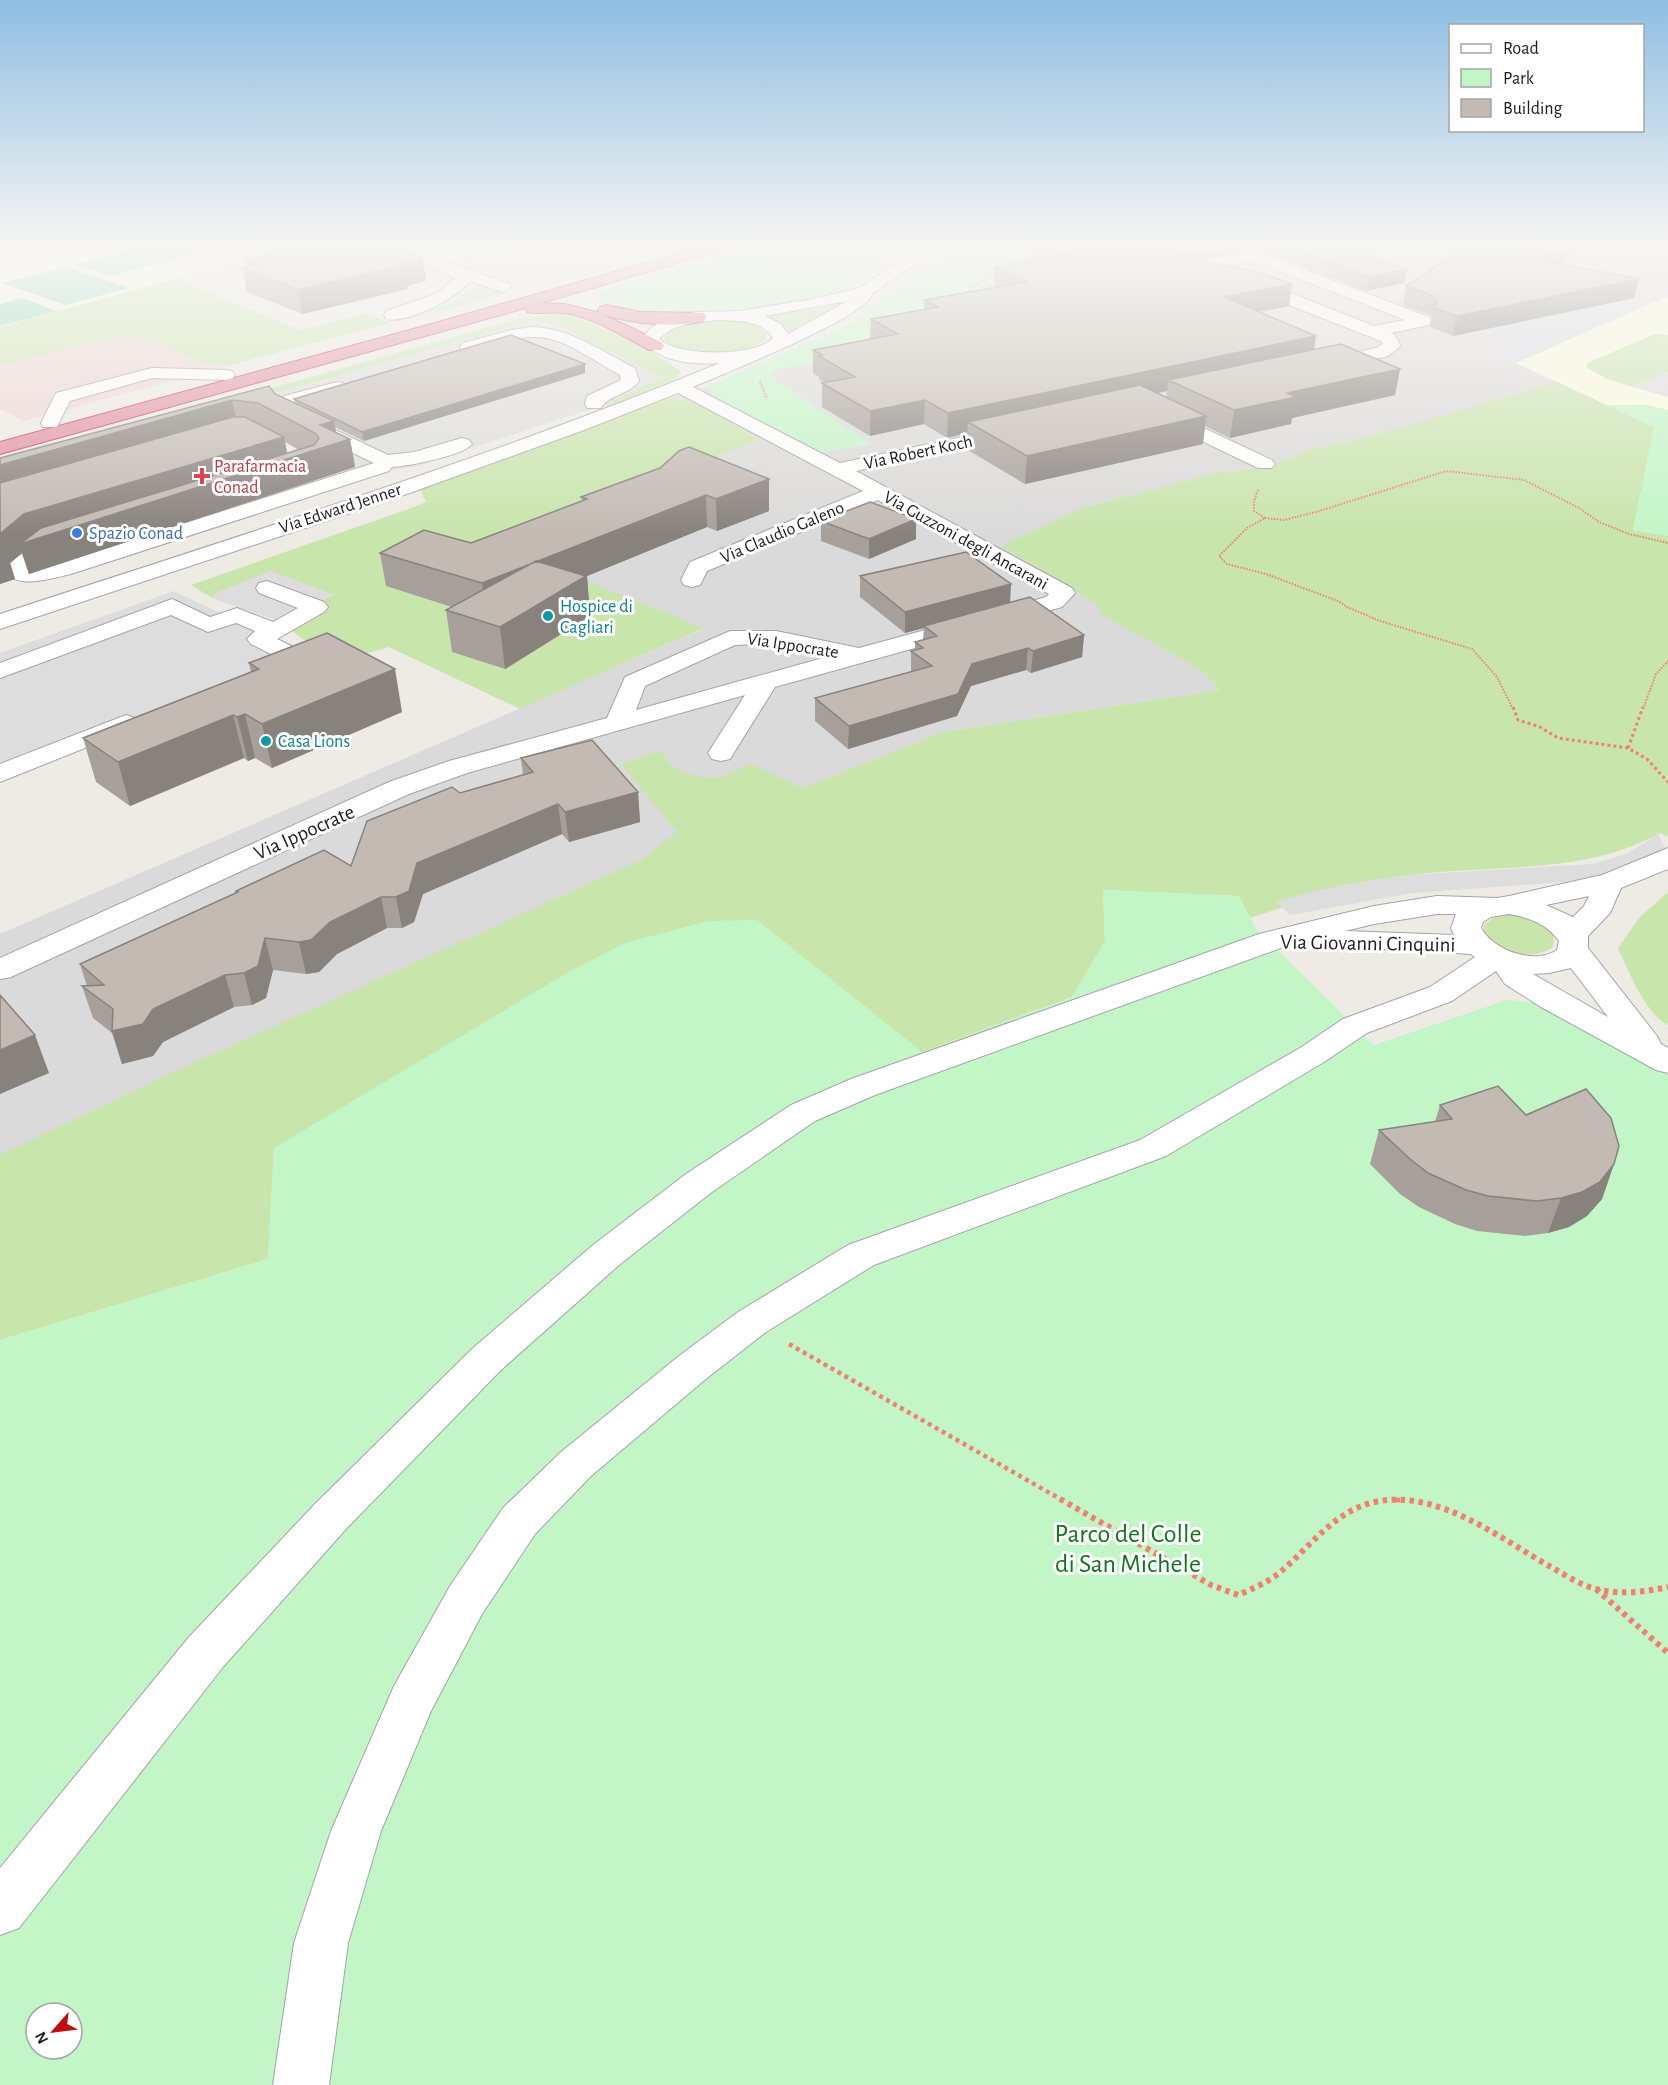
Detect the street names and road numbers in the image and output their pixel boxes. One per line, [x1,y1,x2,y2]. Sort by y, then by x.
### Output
street label: Via Robert Koch [862,433,974,473]
street label: Via Edward Jenner [277,481,404,537]
street label: Via Guzzoni degli Ancarani [880,488,1051,594]
street label: Via Claudio Galeno [718,499,847,567]
street label: Via Ippocrate [746,630,840,662]
street label: Via Ippocrate [251,801,358,864]
street label: Via Giovanni Cinquini [1280,931,1456,956]

